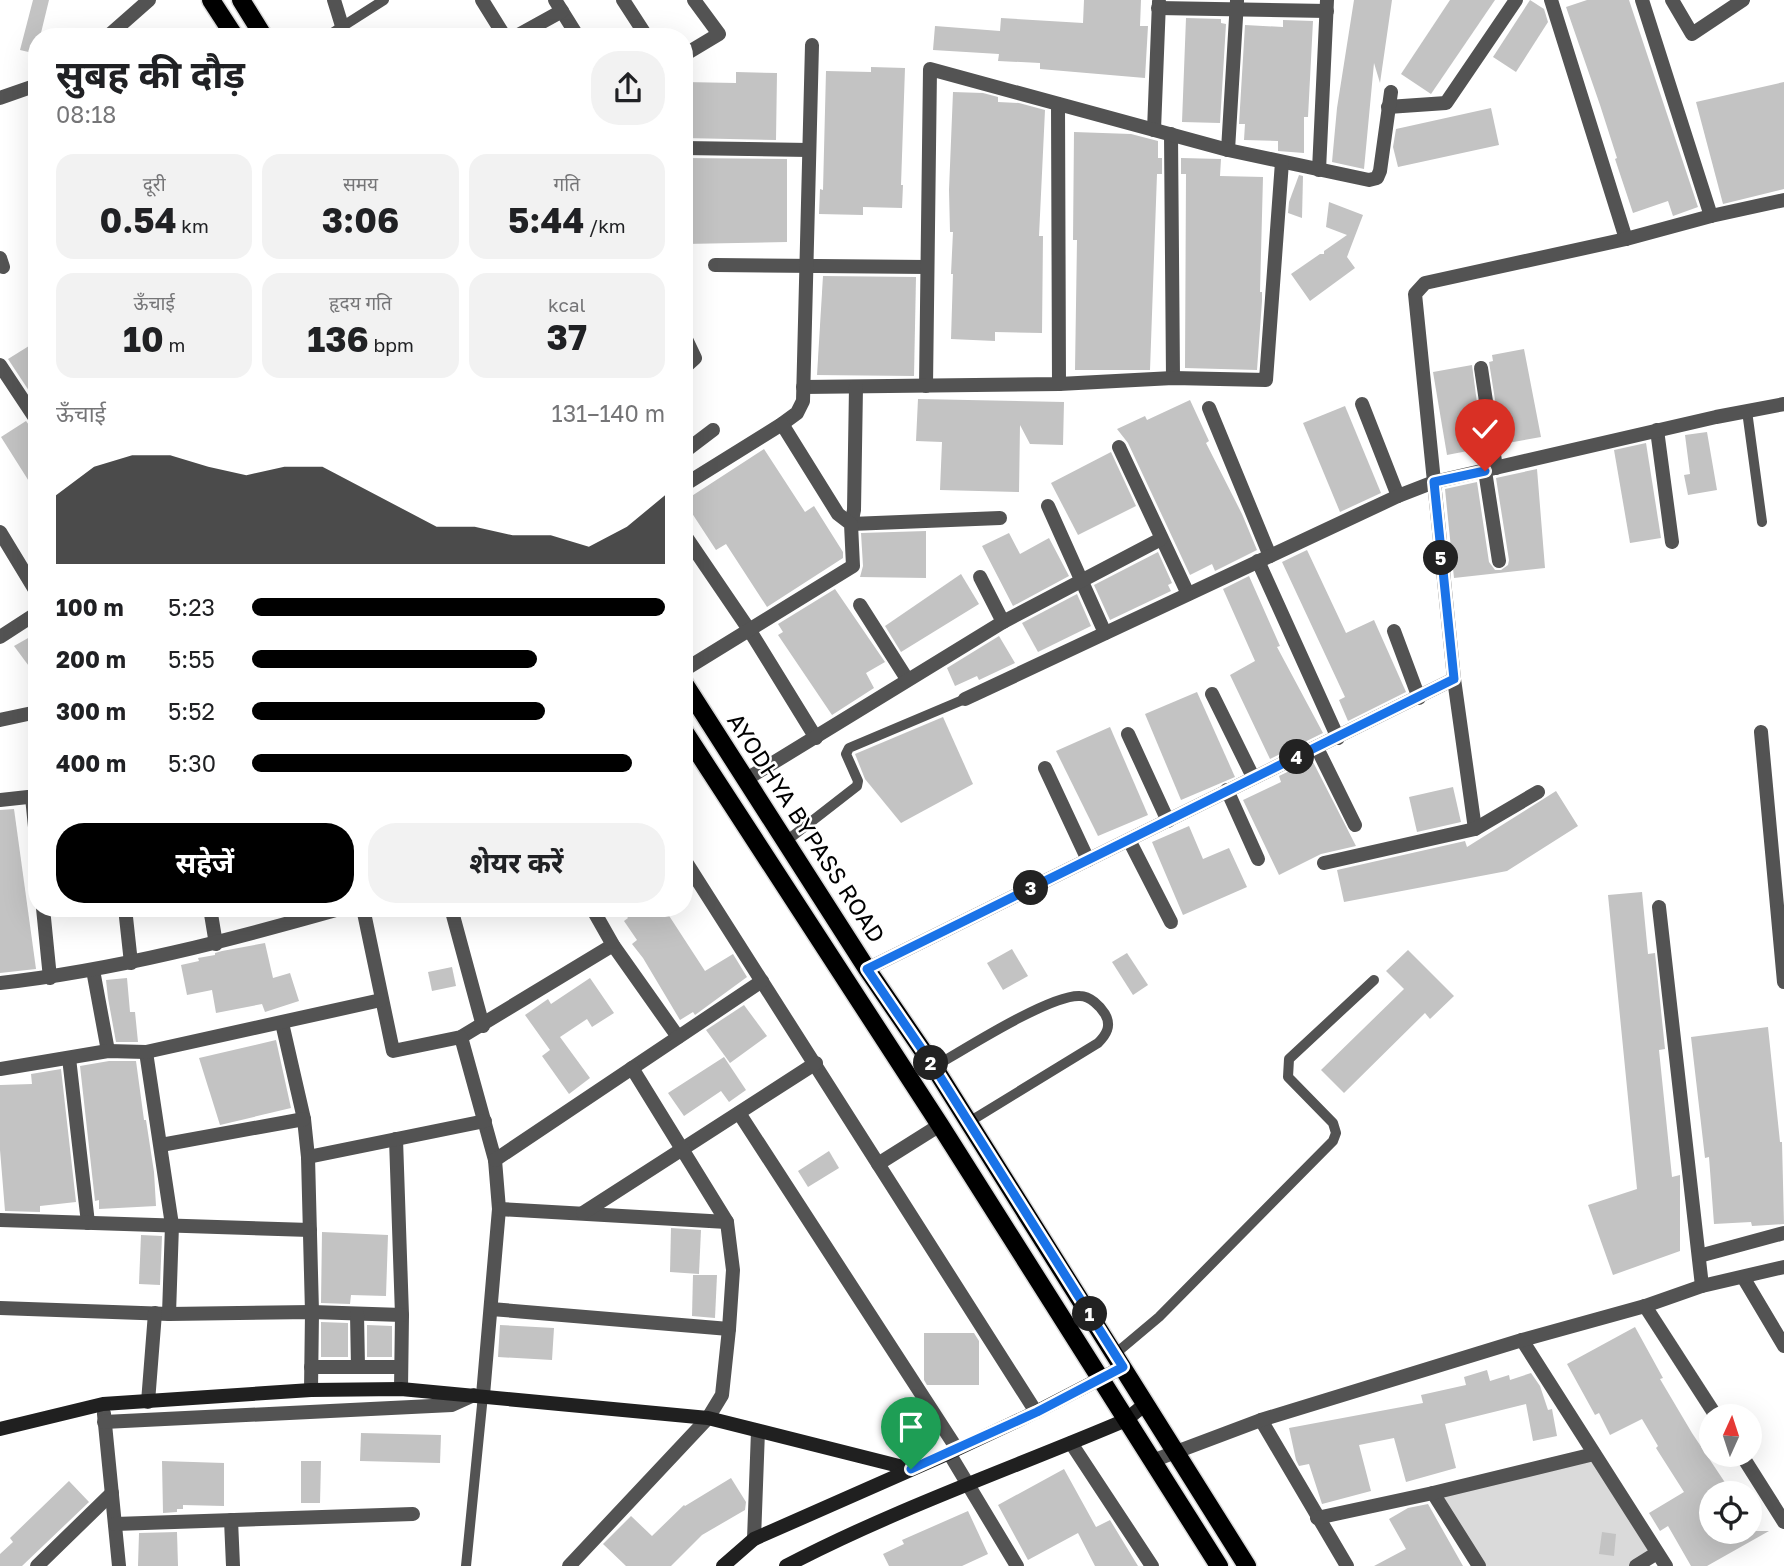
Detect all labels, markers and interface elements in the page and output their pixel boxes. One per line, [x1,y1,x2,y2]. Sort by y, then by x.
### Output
text: सुबह की दौड़ [56,51,245,96]
button: share [591,51,665,125]
text: 08:18 [56,100,116,128]
text: दूरी [143,172,166,195]
text: समय [343,172,378,195]
text: गति [554,172,580,195]
text: 0.54 [99,199,177,241]
text: 3:06 [322,199,399,241]
text: 5:44 [508,199,584,241]
text: km [177,214,209,237]
text: /km [584,214,626,237]
text: ऊँचाई [134,291,175,314]
text: हृदय गति [329,291,392,314]
text: kcal [548,293,586,316]
text: 37 [547,316,587,358]
text: 10 [123,318,164,360]
text: 136 [307,318,369,360]
text: m [164,333,185,356]
text: bpm [369,333,414,356]
text: ऊँचाई [56,399,106,427]
text: 131–140 m [551,399,665,427]
pin [1455,399,1515,471]
icon: check [1466,410,1504,448]
pin: 5 [1424,540,1458,576]
text: 5 [1435,546,1446,569]
text: 100 m [56,593,124,621]
text: 5:23 [168,593,215,621]
text: 200 m [56,645,126,673]
text: 5:55 [168,645,215,673]
text: 300 m [56,697,126,725]
text: 5:52 [168,697,215,725]
street label: AYODHYA BYPASS ROAD [722,708,892,947]
pin: 4 [1280,740,1314,774]
text: 4 [1291,745,1302,768]
text: 400 m [56,749,126,777]
text: 5:30 [168,749,216,777]
button: सहेजें [56,823,354,903]
button: शेयर करें [368,823,665,903]
pin: 3 [1014,870,1048,906]
text: 3 [1025,876,1036,899]
pin: 2 [914,1046,948,1080]
text: 2 [925,1051,936,1074]
pin: 1 [1072,1296,1108,1332]
text: 1 [1085,1302,1094,1325]
pin [881,1397,941,1469]
north arrow [1699,1404,1762,1466]
map controls [1699,1404,1762,1544]
icon: arrive [892,1408,930,1446]
button: locate [1699,1481,1762,1544]

